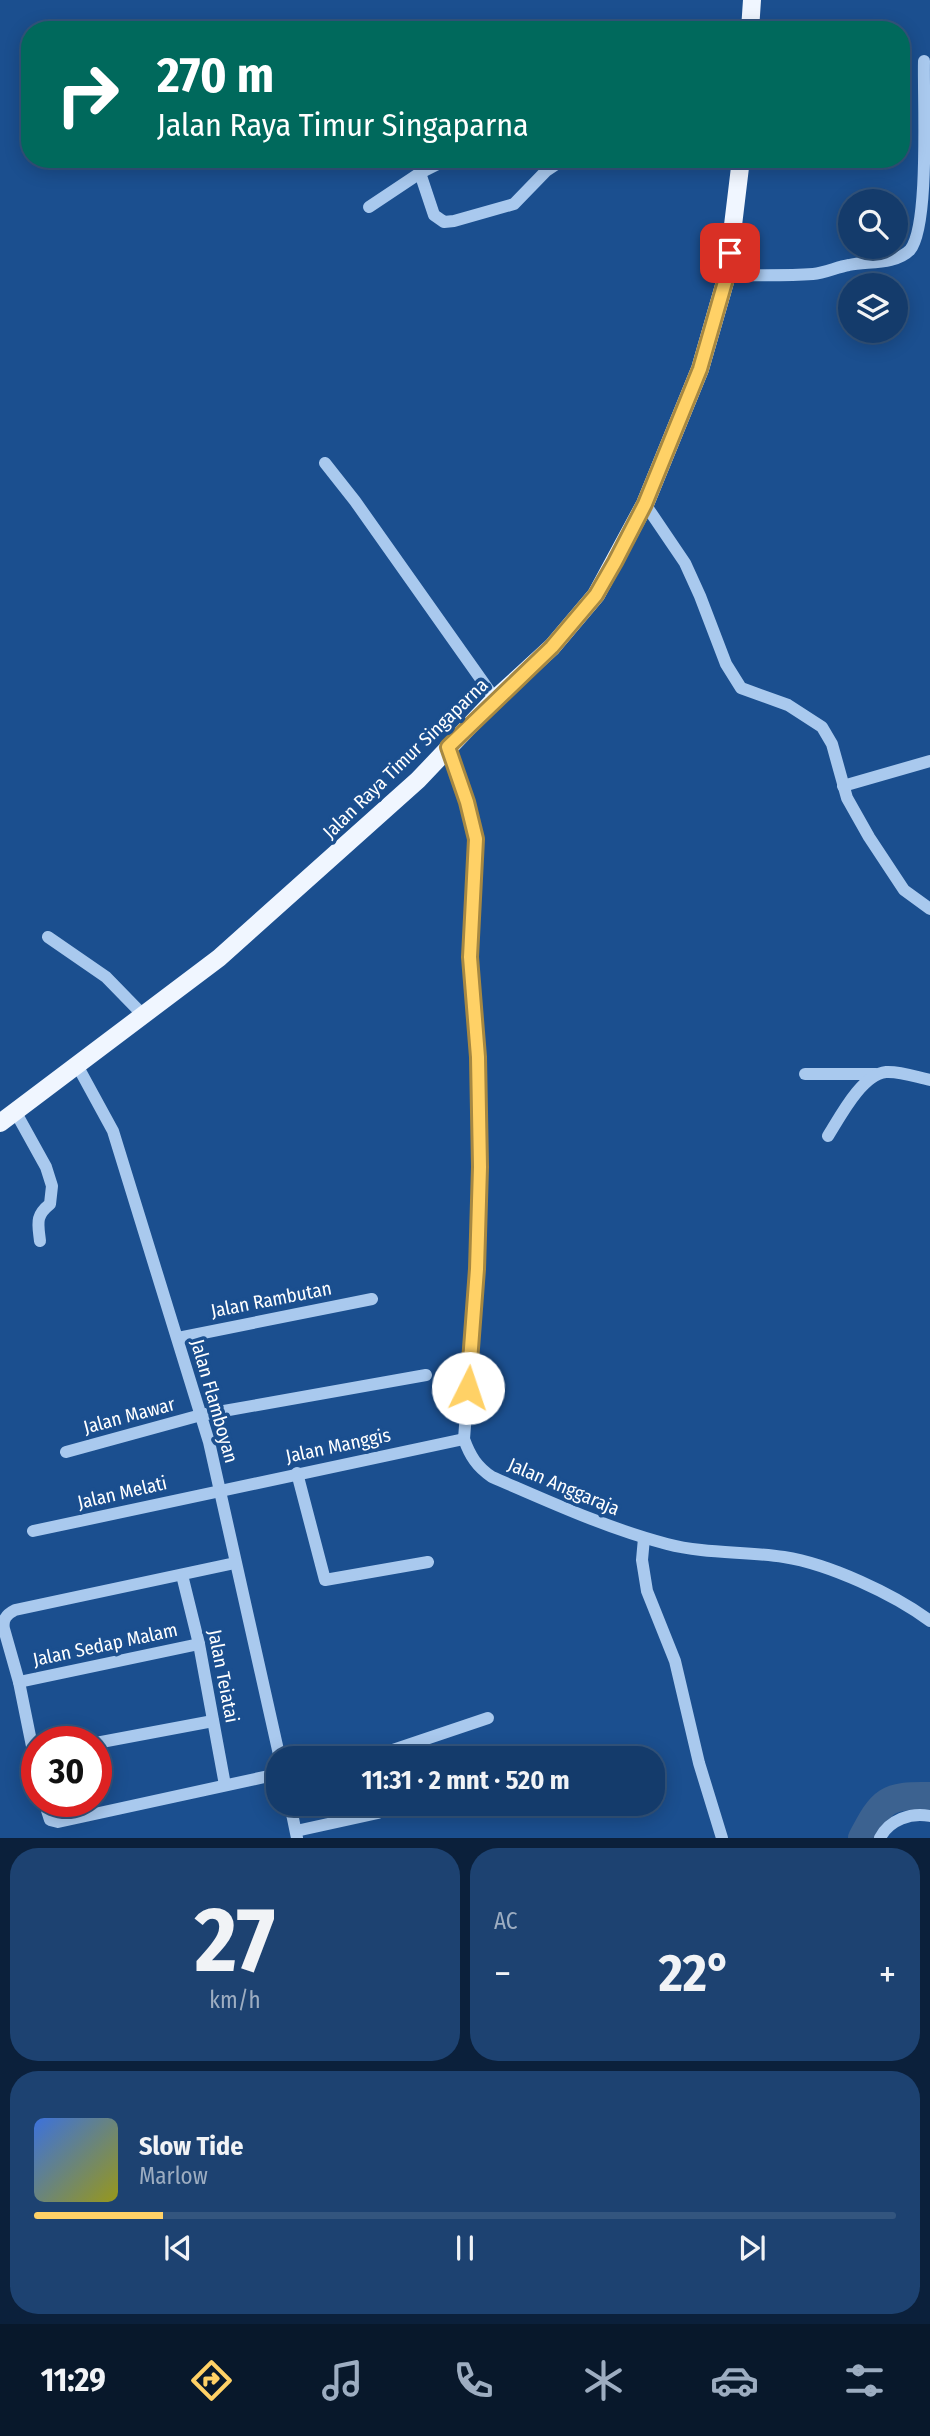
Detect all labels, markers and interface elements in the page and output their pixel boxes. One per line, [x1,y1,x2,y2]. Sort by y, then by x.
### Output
text: 270 m [157,46,274,105]
icon: right [42,49,133,140]
text: Jalan Raya Timur Singaparna [157,106,529,144]
map controls [838,189,908,343]
button: search [838,189,908,259]
pin [700,223,760,283]
icon: arrive [711,234,749,272]
button: layers [838,273,908,343]
street label: Jalan Raya Timur Singaparna [318,673,493,843]
street label: Jalan Rambutan [209,1277,333,1322]
street label: Jalan Flamboyan [186,1337,243,1466]
position arrow [431,1351,505,1425]
street label: Jalan Mawar [81,1392,178,1439]
street label: Jalan Manggis [284,1423,393,1468]
street label: Jalan Anggaraja [504,1453,623,1520]
street label: Jalan Melati [75,1471,169,1514]
street label: Jalan Sedap Malam [31,1618,180,1671]
street label: Jalan Teiatai [203,1628,244,1725]
speed limit sign: 30 [21,1726,112,1817]
text: 11:31 · 2 mnt · 520 m [361,1765,570,1796]
text: 27 [195,1886,275,1995]
text: AC [494,1907,518,1935]
text: 22° [659,1942,731,2005]
text: − [494,1951,511,1997]
text: + [879,1951,896,1997]
text: km/h [209,1986,261,2014]
text: Slow Tide [139,2131,243,2162]
text: Marlow [139,2162,208,2190]
icon: previous [159,2229,197,2267]
icon: pause [446,2229,484,2267]
icon: next [733,2229,771,2267]
icon: directions [187,2356,236,2405]
icon: music [318,2356,367,2405]
icon: phone [449,2356,498,2405]
icon: climate [579,2356,628,2405]
icon: car [710,2356,759,2405]
icon: filters [840,2356,889,2405]
text: 11:29 [41,2361,106,2399]

